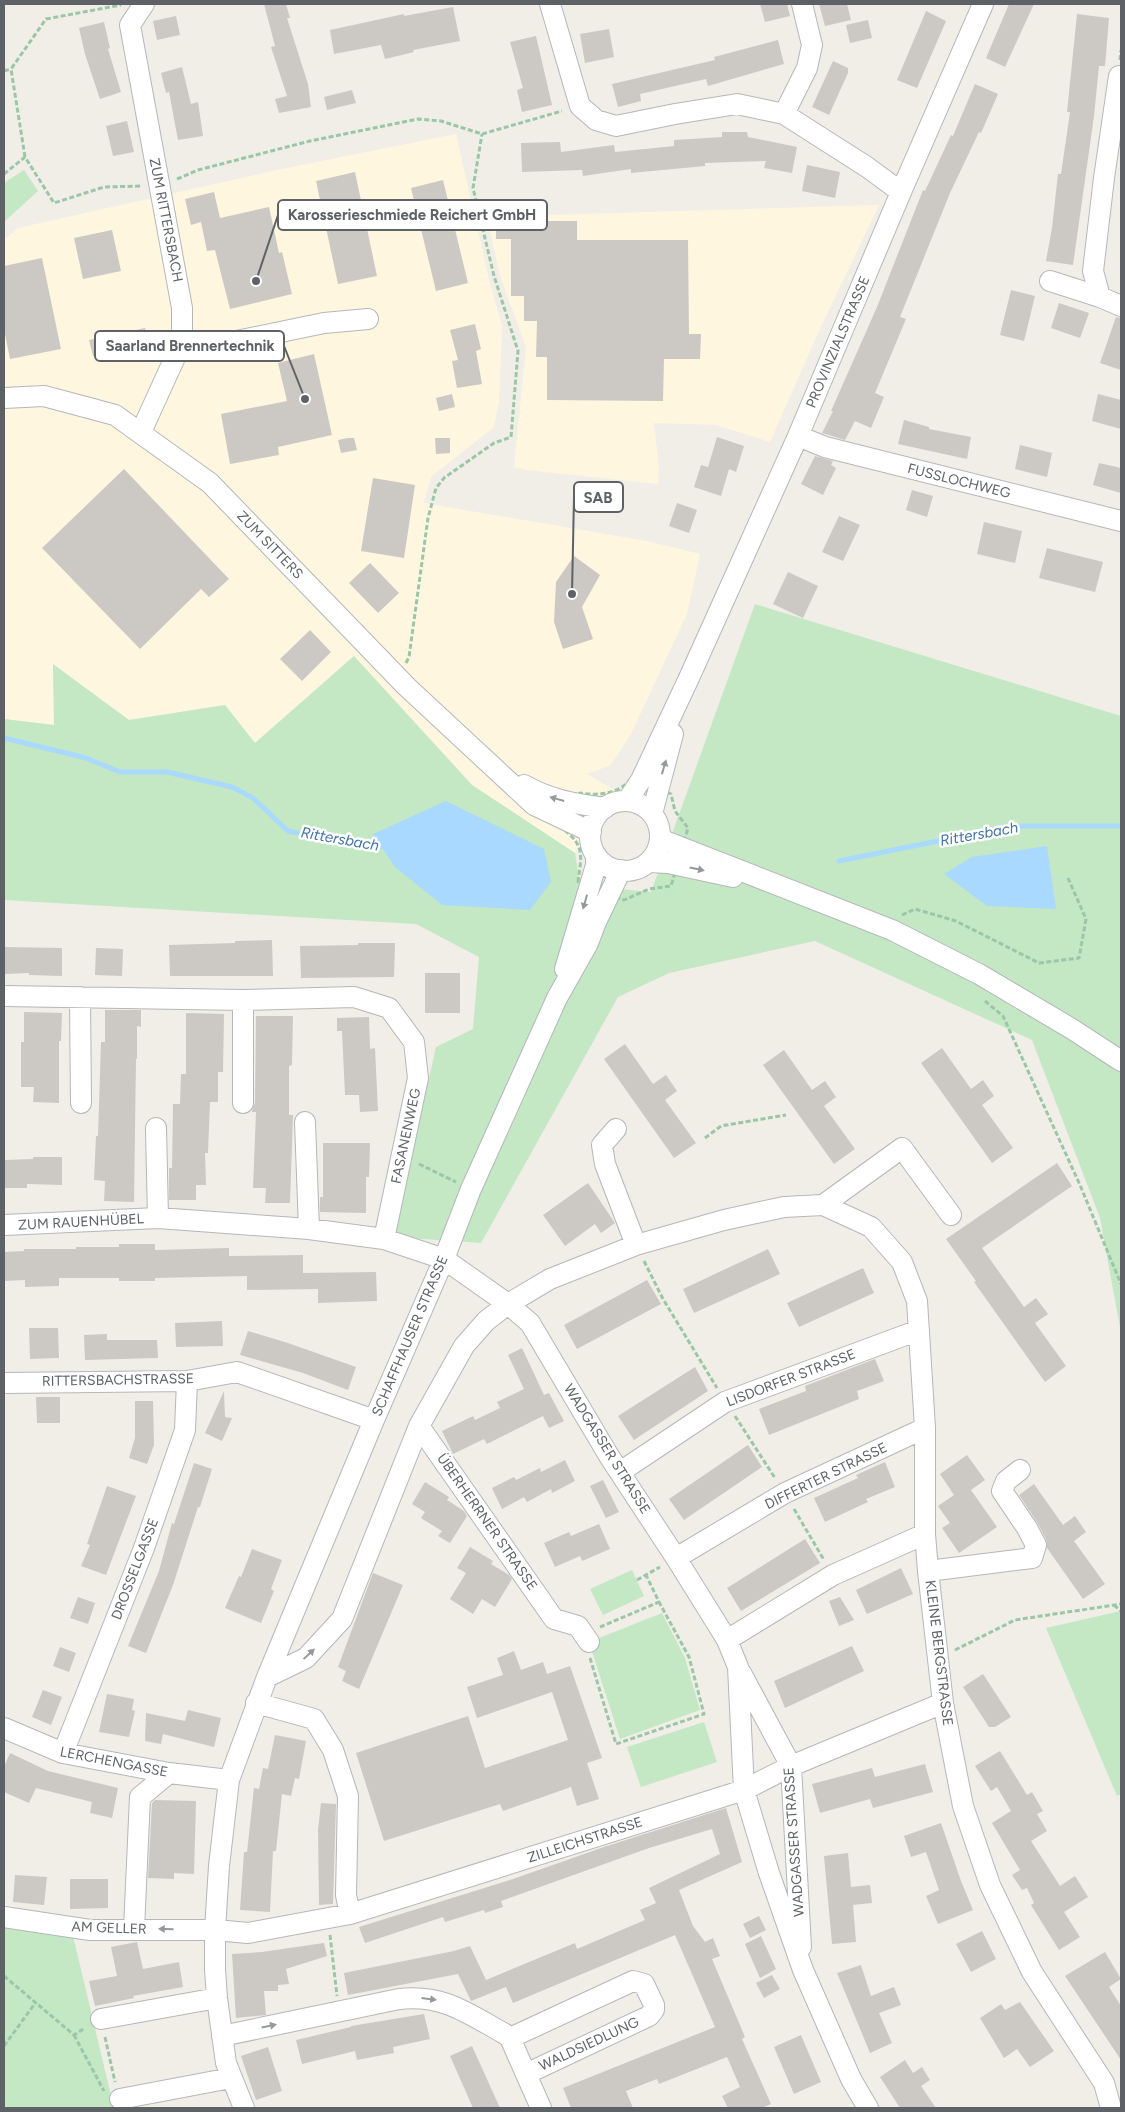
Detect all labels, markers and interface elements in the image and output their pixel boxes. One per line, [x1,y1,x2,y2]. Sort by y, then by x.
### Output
street label: ZUM RITTERSBACH [146,156,186,284]
callout: Karosserieschmiede Reichert GmbH [278,200,547,230]
text: Karosserieschmiede Reichert GmbH [288,206,536,224]
street label: PROVINZIALSTRASSE [803,274,873,410]
callout: Saarland Brennertechnik [95,331,284,361]
text: Saarland Brennertechnik [105,337,275,355]
street label: FUSSLOCHWEG [906,460,1013,502]
callout: SAB [574,482,623,512]
text: SAB [584,489,613,507]
street label: ZUM SITTERS [233,508,307,582]
one-way arrow [660,759,668,774]
one-way arrow [550,795,565,803]
water label: Rittersbach [939,818,1019,850]
water label: Rittersbach [300,823,380,855]
one-way arrow [689,865,704,873]
one-way arrow [580,895,588,910]
street label: FASANENWEG [388,1086,425,1185]
street label: ZUM RAUENHÜBEL [18,1210,145,1234]
street label: SCHAFFHAUSER STRASSE [368,1253,452,1419]
street label: LISDORFER STRASSE [724,1345,858,1411]
street label: RITTERSBACHSTRASSE [42,1370,194,1390]
street label: WADGASSER STRASSE [560,1381,654,1517]
street label: DIFFERTER STRASSE [762,1439,890,1513]
street label: ÜBERHERRNER STRASSE [433,1450,541,1594]
street label: DROSSELGASSE [108,1516,162,1622]
street label: KLEINE BERGSTRASSE [922,1579,956,1727]
one-way arrow [303,1648,315,1660]
street label: LERCHENGASSE [59,1743,169,1781]
street label: WADGASSER STRASSE [780,1767,808,1917]
street label: ZILLEICHSTRASSE [525,1813,645,1867]
street label: AM GELLER [71,1918,147,1938]
one-way arrow [158,1925,174,1933]
one-way arrow [421,1995,437,2003]
street label: WALDSIEDLUNG [536,2013,642,2075]
one-way arrow [262,2022,277,2030]

